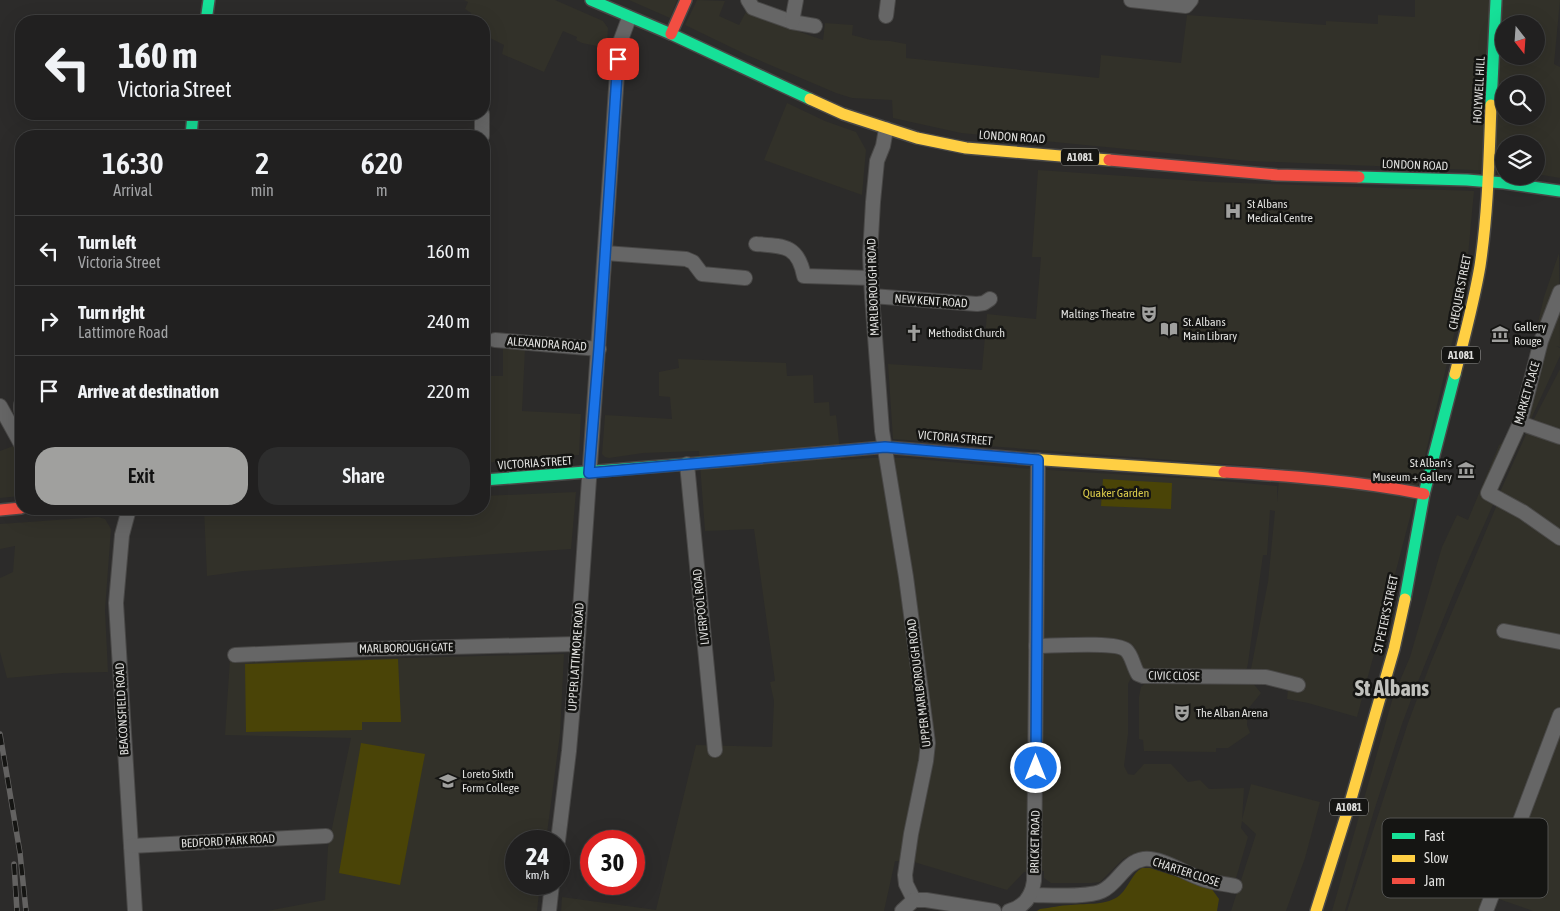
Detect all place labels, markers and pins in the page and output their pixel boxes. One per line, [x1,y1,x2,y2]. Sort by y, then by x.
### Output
pin [597,38,639,80]
place label: St Albans Medical Centre [1247,197,1313,225]
hospital icon: St Albans Medical Centre [1223,201,1243,221]
theatre icon: Maltings Theatre [1139,304,1159,324]
place label: Maltings Theatre [1061,307,1135,321]
place label: St. Albans Main Library [1183,315,1237,343]
library icon: St. Albans Main Library [1159,319,1179,339]
place label: Gallery Rouge [1514,320,1546,348]
church icon: Methodist Church [904,323,924,343]
museum icon: Gallery Rouge [1490,324,1510,344]
place label: Methodist Church [928,326,1005,340]
place label: St Alban's Museum + Gallery [1372,456,1452,484]
museum icon: St Alban's Museum + Gallery [1456,460,1476,480]
theatre icon: The Alban Arena [1172,703,1192,723]
place label: The Alban Arena [1196,706,1268,720]
place label: Loreto Sixth Form College [462,767,519,795]
school or university icon: Loreto Sixth Form College [438,771,458,791]

